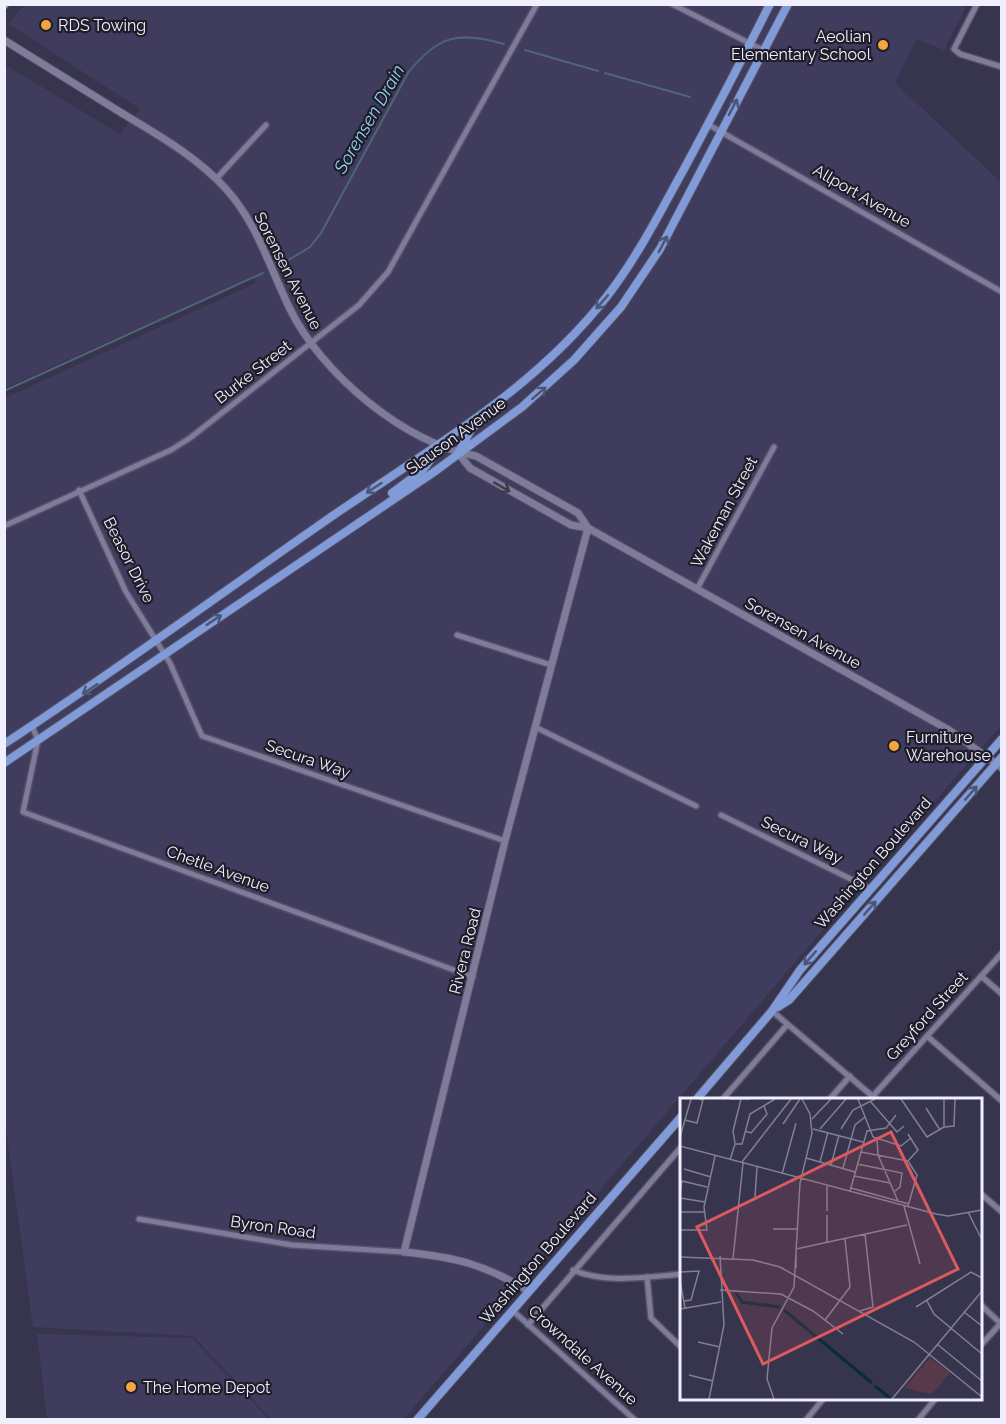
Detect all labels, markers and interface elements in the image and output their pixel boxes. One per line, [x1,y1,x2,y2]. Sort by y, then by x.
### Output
place label: RDS Towing [58,16,146,35]
marker: RDS Towing [39,18,53,32]
place label: Aeolian Elementary School [731,27,872,64]
marker: Aeolian Elementary School [876,38,890,52]
water label: Sorensen Drain [329,61,409,178]
one-way arrow [727,99,739,116]
street label: Allport Avenue [810,160,914,232]
street label: Sorensen Avenue [250,209,326,333]
one-way arrow [658,235,669,253]
one-way arrow [595,294,609,309]
street label: Burke Street [211,336,295,408]
one-way arrow [531,386,546,400]
street label: Slauson Avenue [402,393,510,479]
street label: Wakeman Street [687,453,762,571]
one-way arrow [493,481,510,493]
one-way arrow [365,482,382,495]
street label: Beasor Drive [99,514,159,606]
street label: Sorensen Avenue [742,593,864,673]
one-way arrow [205,614,222,626]
one-way arrow [81,682,98,695]
place label: Furniture Warehouse [906,728,991,765]
street label: Secura Way [263,736,353,782]
marker: Furniture Warehouse [887,739,901,753]
one-way arrow [964,786,978,801]
street label: Washington Boulevard [811,793,935,933]
street label: Secura Way [758,812,846,868]
street label: Chetle Avenue [164,842,272,896]
one-way arrow [863,900,877,915]
street label: Rivera Road [445,906,485,996]
one-way arrow [803,950,817,965]
street label: Greyford Street [882,967,972,1064]
inset map [680,1098,982,1400]
street label: Washington Boulevard [476,1188,600,1328]
street label: Byron Road [229,1212,317,1242]
street label: Crowndale Avenue [525,1301,641,1409]
place label: The Home Depot [143,1378,271,1397]
marker: The Home Depot [124,1380,138,1394]

